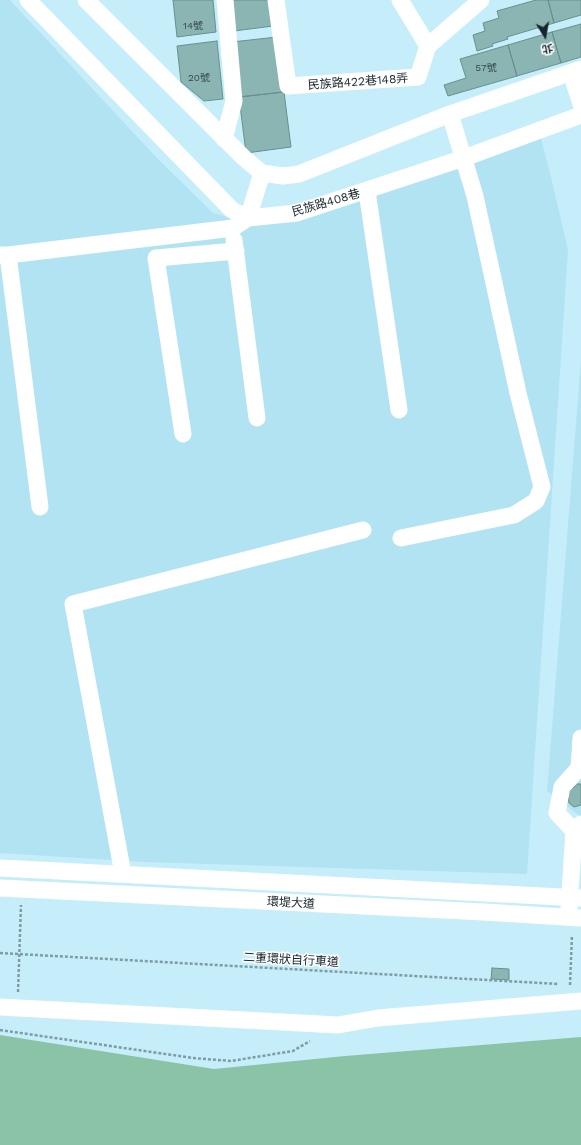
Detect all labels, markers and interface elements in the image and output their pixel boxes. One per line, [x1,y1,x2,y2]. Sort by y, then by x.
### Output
north arrow [525,16,565,56]
house number: 14號 [183,20,203,32]
text: 北 [541,41,554,56]
house number: 57號 [475,62,497,74]
street label: 民族路422巷148弄 [307,71,409,93]
house number: 20號 [188,72,210,84]
street label: 民族路408巷 [290,186,362,220]
street label: 環堤大道 [267,895,315,911]
street label: 二重環狀自行車道 [243,950,339,970]

